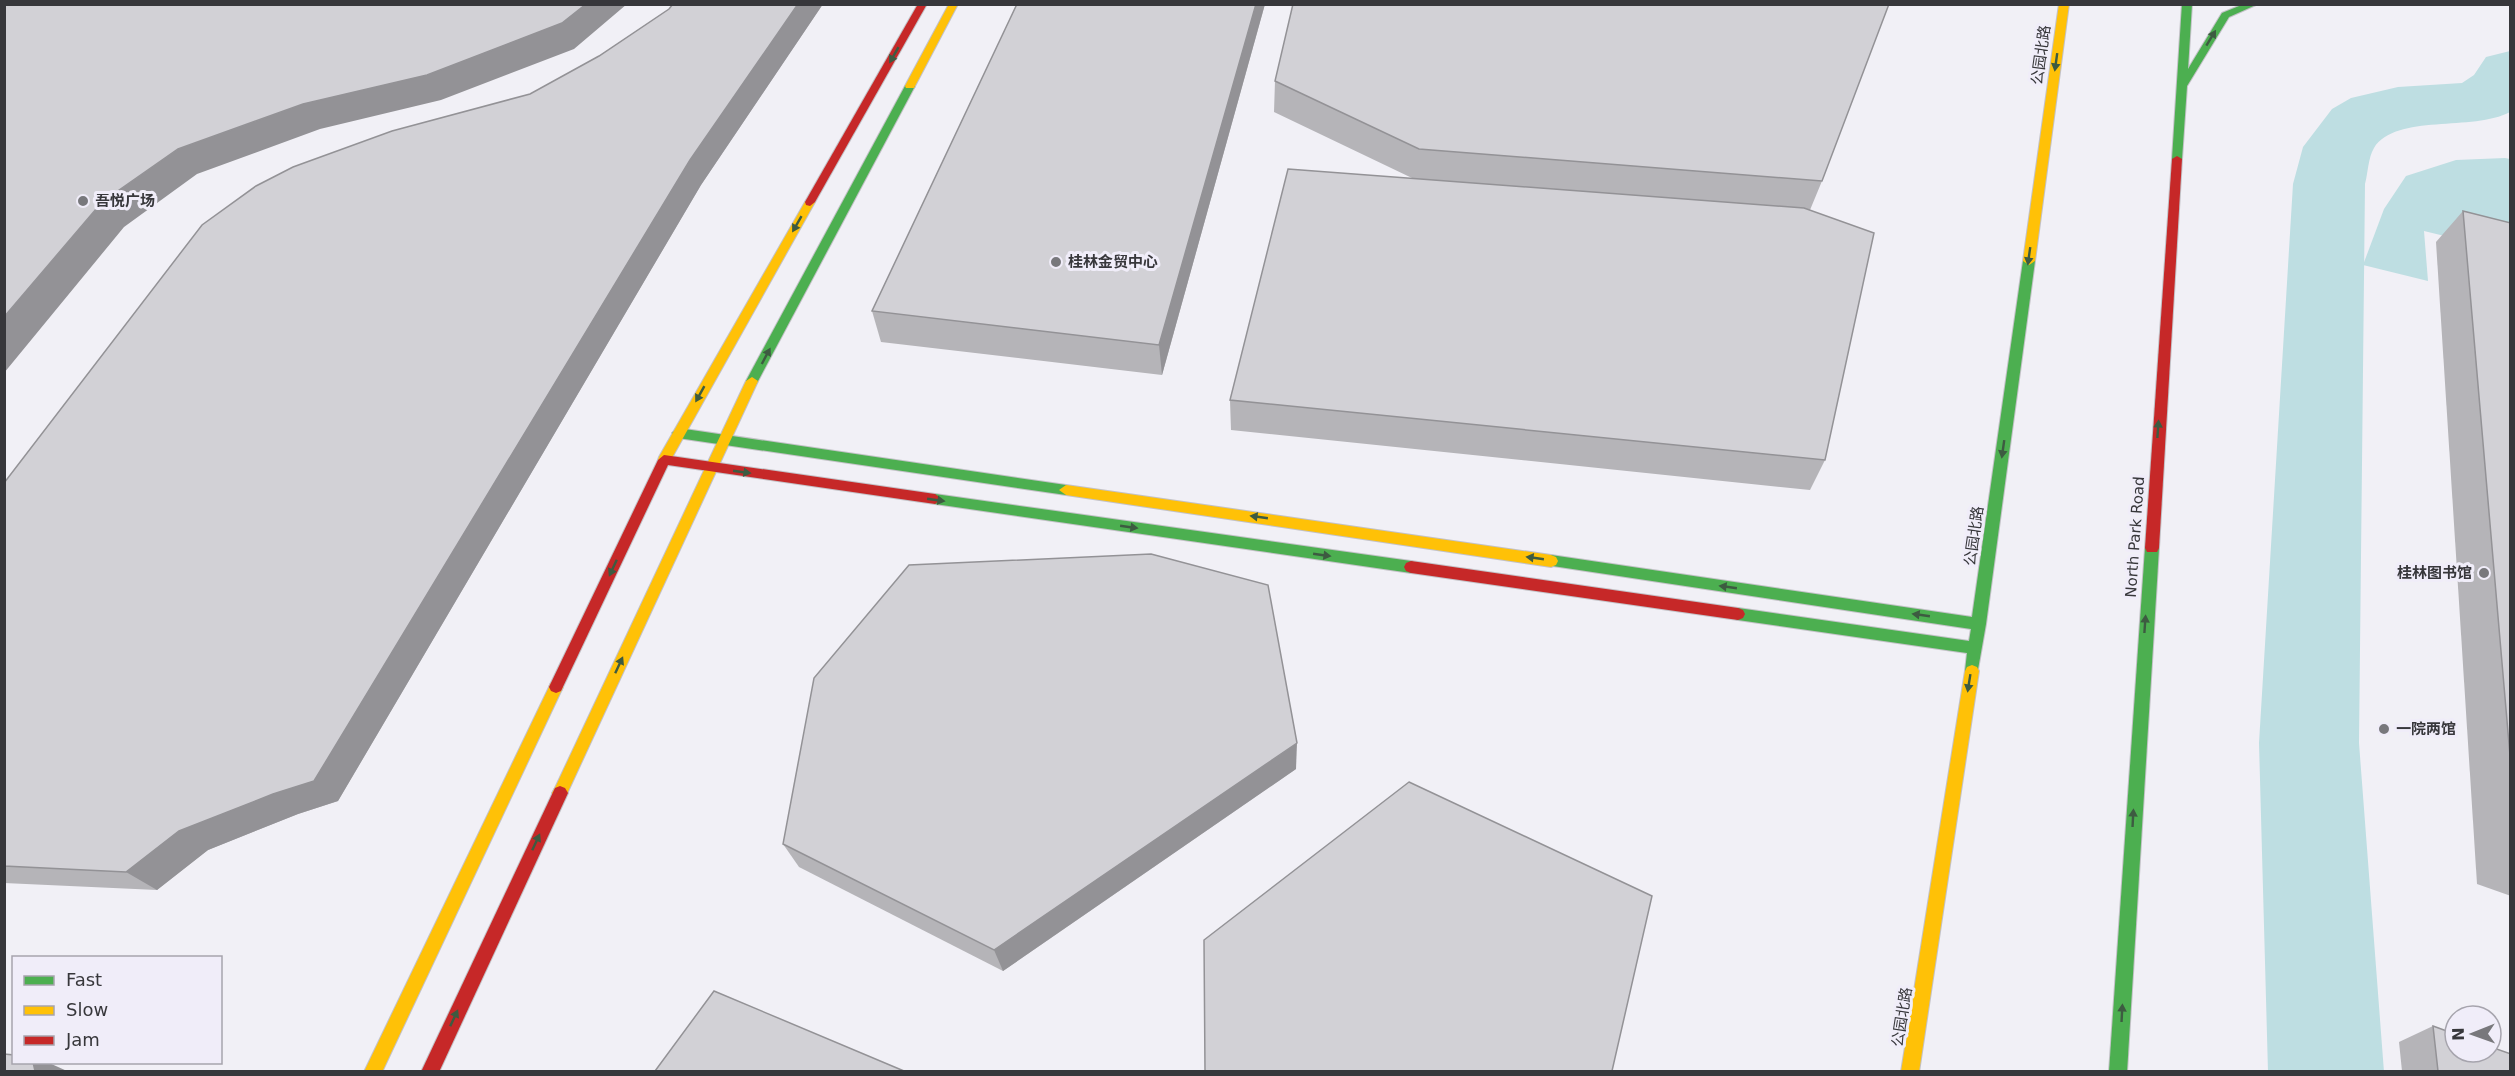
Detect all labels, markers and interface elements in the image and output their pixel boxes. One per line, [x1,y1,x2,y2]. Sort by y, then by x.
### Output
street label: 公园北路 [2028,24,2054,86]
one-way arrow [2206,30,2217,46]
one-way arrow [889,47,899,64]
one-way arrow [2052,53,2061,72]
place label: 吾悦广场 [95,192,155,210]
marker: 吾悦广场 [76,194,90,208]
one-way arrow [792,216,802,233]
one-way arrow [2025,246,2034,265]
place label: 桂林金贸中心 [1068,253,1158,271]
marker: 桂林金贸中心 [1049,255,1063,269]
one-way arrow [761,347,771,364]
one-way arrow [695,386,705,403]
one-way arrow [2154,420,2163,439]
one-way arrow [1998,439,2007,458]
one-way arrow [733,468,752,477]
street label: North Park Road [2122,476,2148,598]
one-way arrow [926,495,945,504]
street label: 公园北路 [1961,505,1987,567]
one-way arrow [1249,513,1268,522]
one-way arrow [1119,523,1138,532]
one-way arrow [1312,550,1331,559]
one-way arrow [1525,554,1544,563]
one-way arrow [608,559,618,577]
place label: 桂林图书馆 [2397,564,2472,582]
marker: 桂林图书馆 [2477,566,2491,580]
one-way arrow [1718,582,1737,591]
one-way arrow [1911,611,1930,620]
one-way arrow [2140,614,2150,633]
one-way arrow [614,656,623,673]
one-way arrow [1965,674,1974,693]
place label: 一院两馆 [2396,720,2456,738]
marker: 一院两馆 [2377,722,2391,736]
one-way arrow [2129,809,2138,828]
one-way arrow [532,833,541,850]
legend [12,956,222,1064]
text: Fast [66,969,102,990]
street label: 公园北路 [1888,986,1916,1048]
text: Slow [66,999,108,1020]
one-way arrow [2117,1004,2126,1023]
north arrow [2443,1004,2503,1064]
one-way arrow [450,1010,459,1027]
text: N [2449,1027,2468,1041]
text: Jam [65,1029,100,1050]

